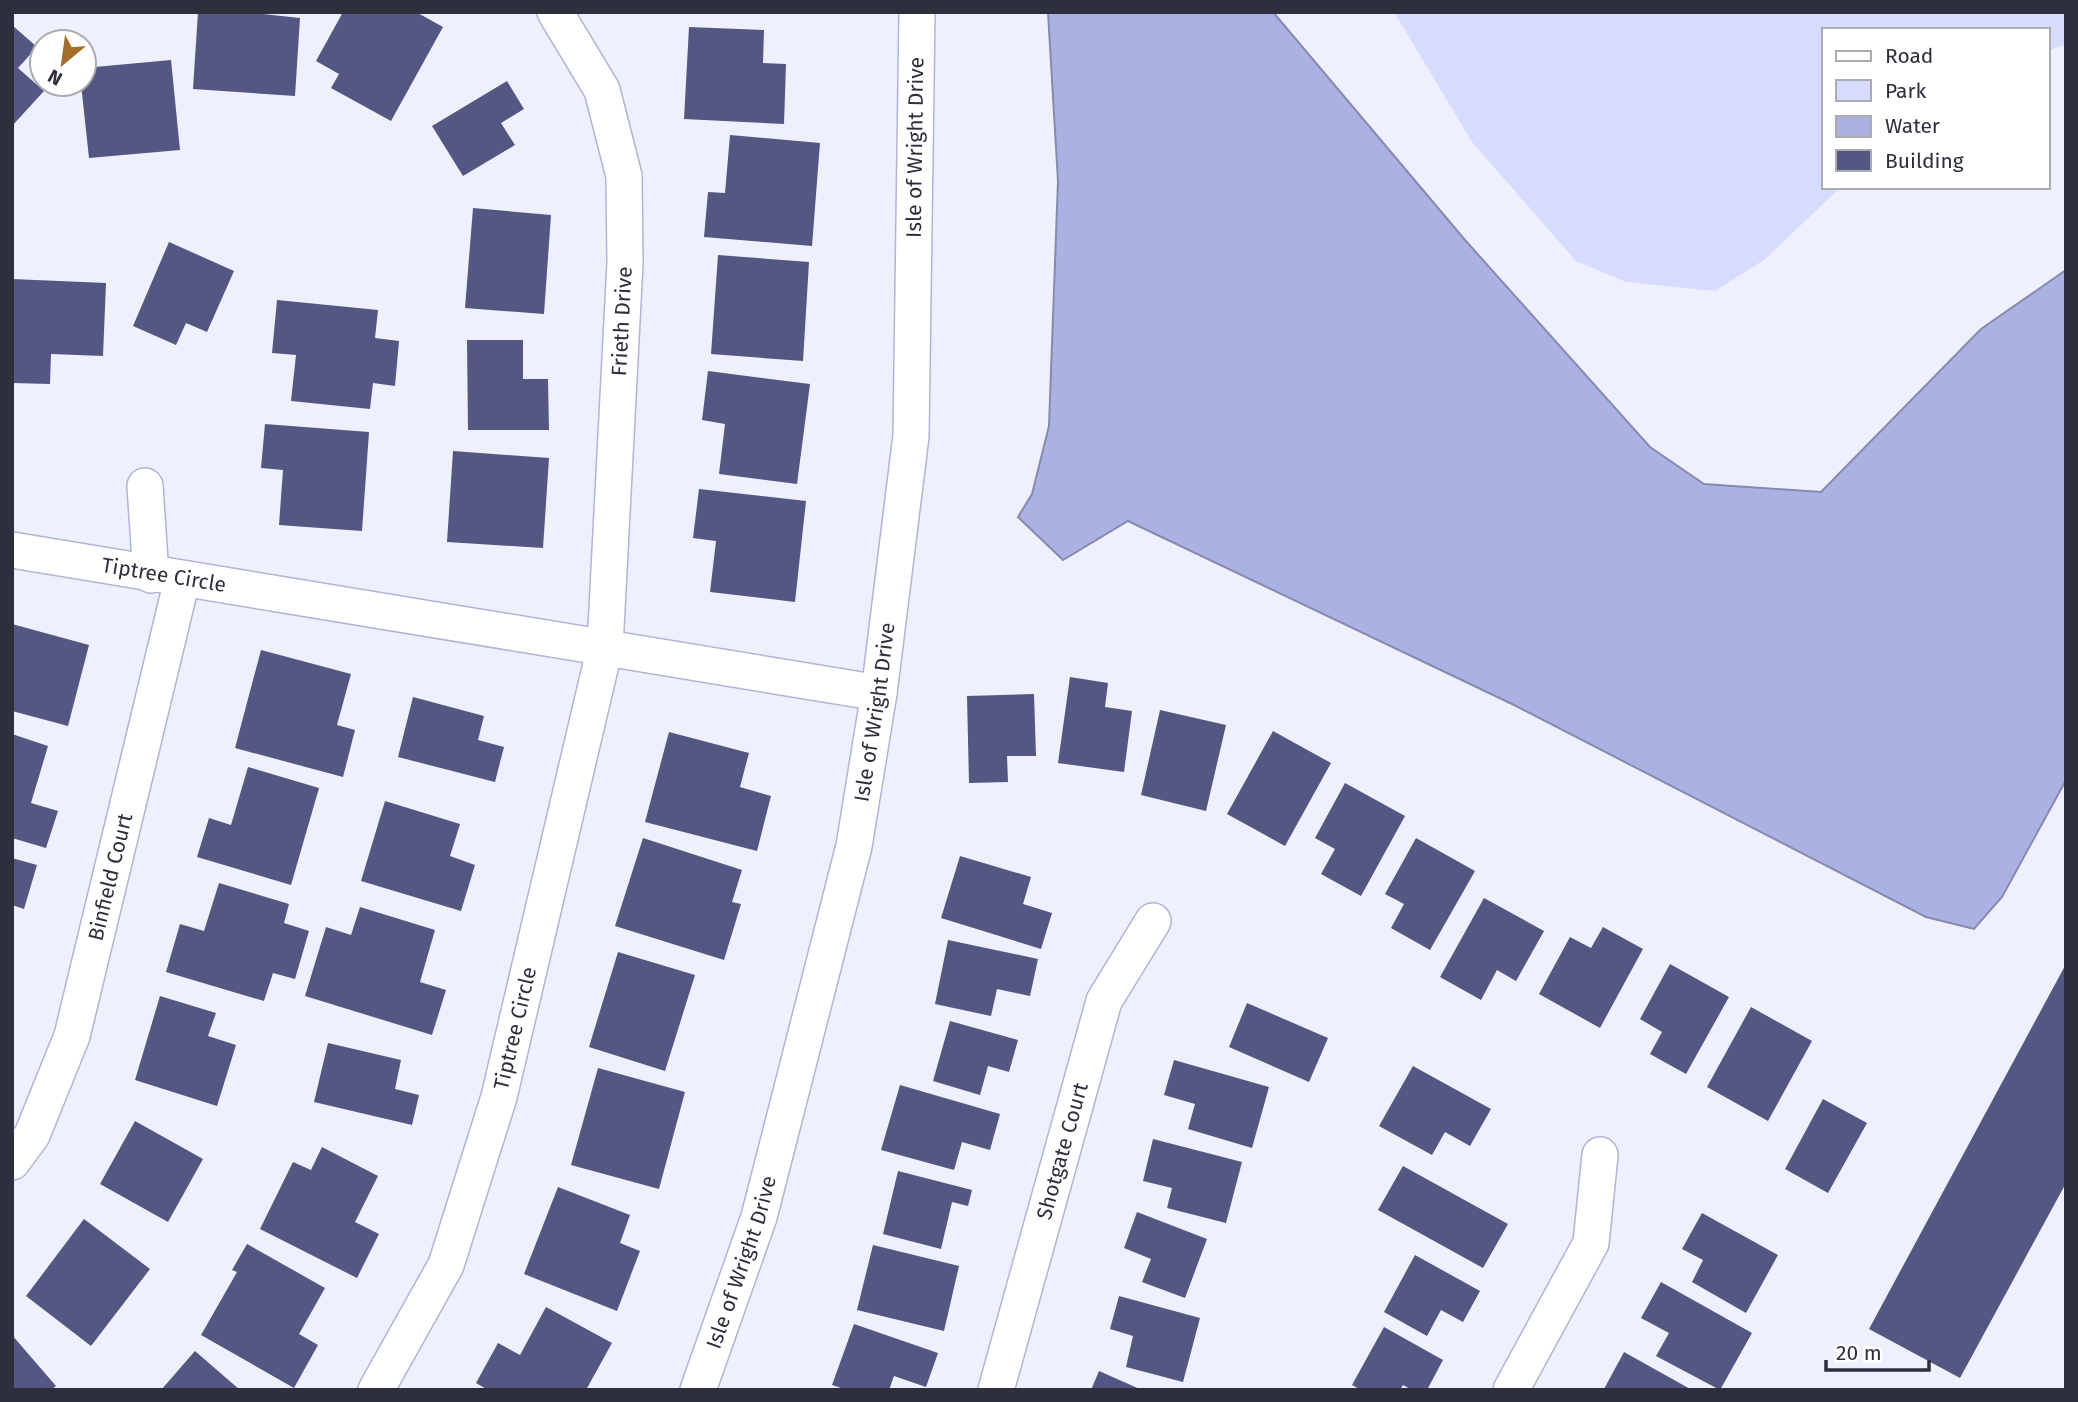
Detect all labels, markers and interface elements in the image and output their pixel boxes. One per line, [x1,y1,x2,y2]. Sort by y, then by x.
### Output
north arrow [28,28,98,98]
legend [1822,28,2050,189]
text: Road [1885,43,1933,69]
street label: Isle of Wright Drive [901,57,929,238]
text: N [44,64,66,91]
text: Park [1885,78,1927,104]
text: Water [1885,113,1940,139]
text: Building [1885,148,1964,174]
street label: Frieth Drive [606,266,638,377]
street label: Tiptree Circle [100,552,228,598]
street label: Isle of Wright Drive [848,621,901,804]
street label: Binfield Court [82,810,138,943]
street label: Tiptree Circle [488,964,542,1092]
street label: Shotgate Court [1031,1079,1094,1223]
street label: Isle of Wright Drive [701,1173,782,1352]
scale bar [1826,1328,1929,1372]
text: 20 m [1836,1340,1882,1366]

